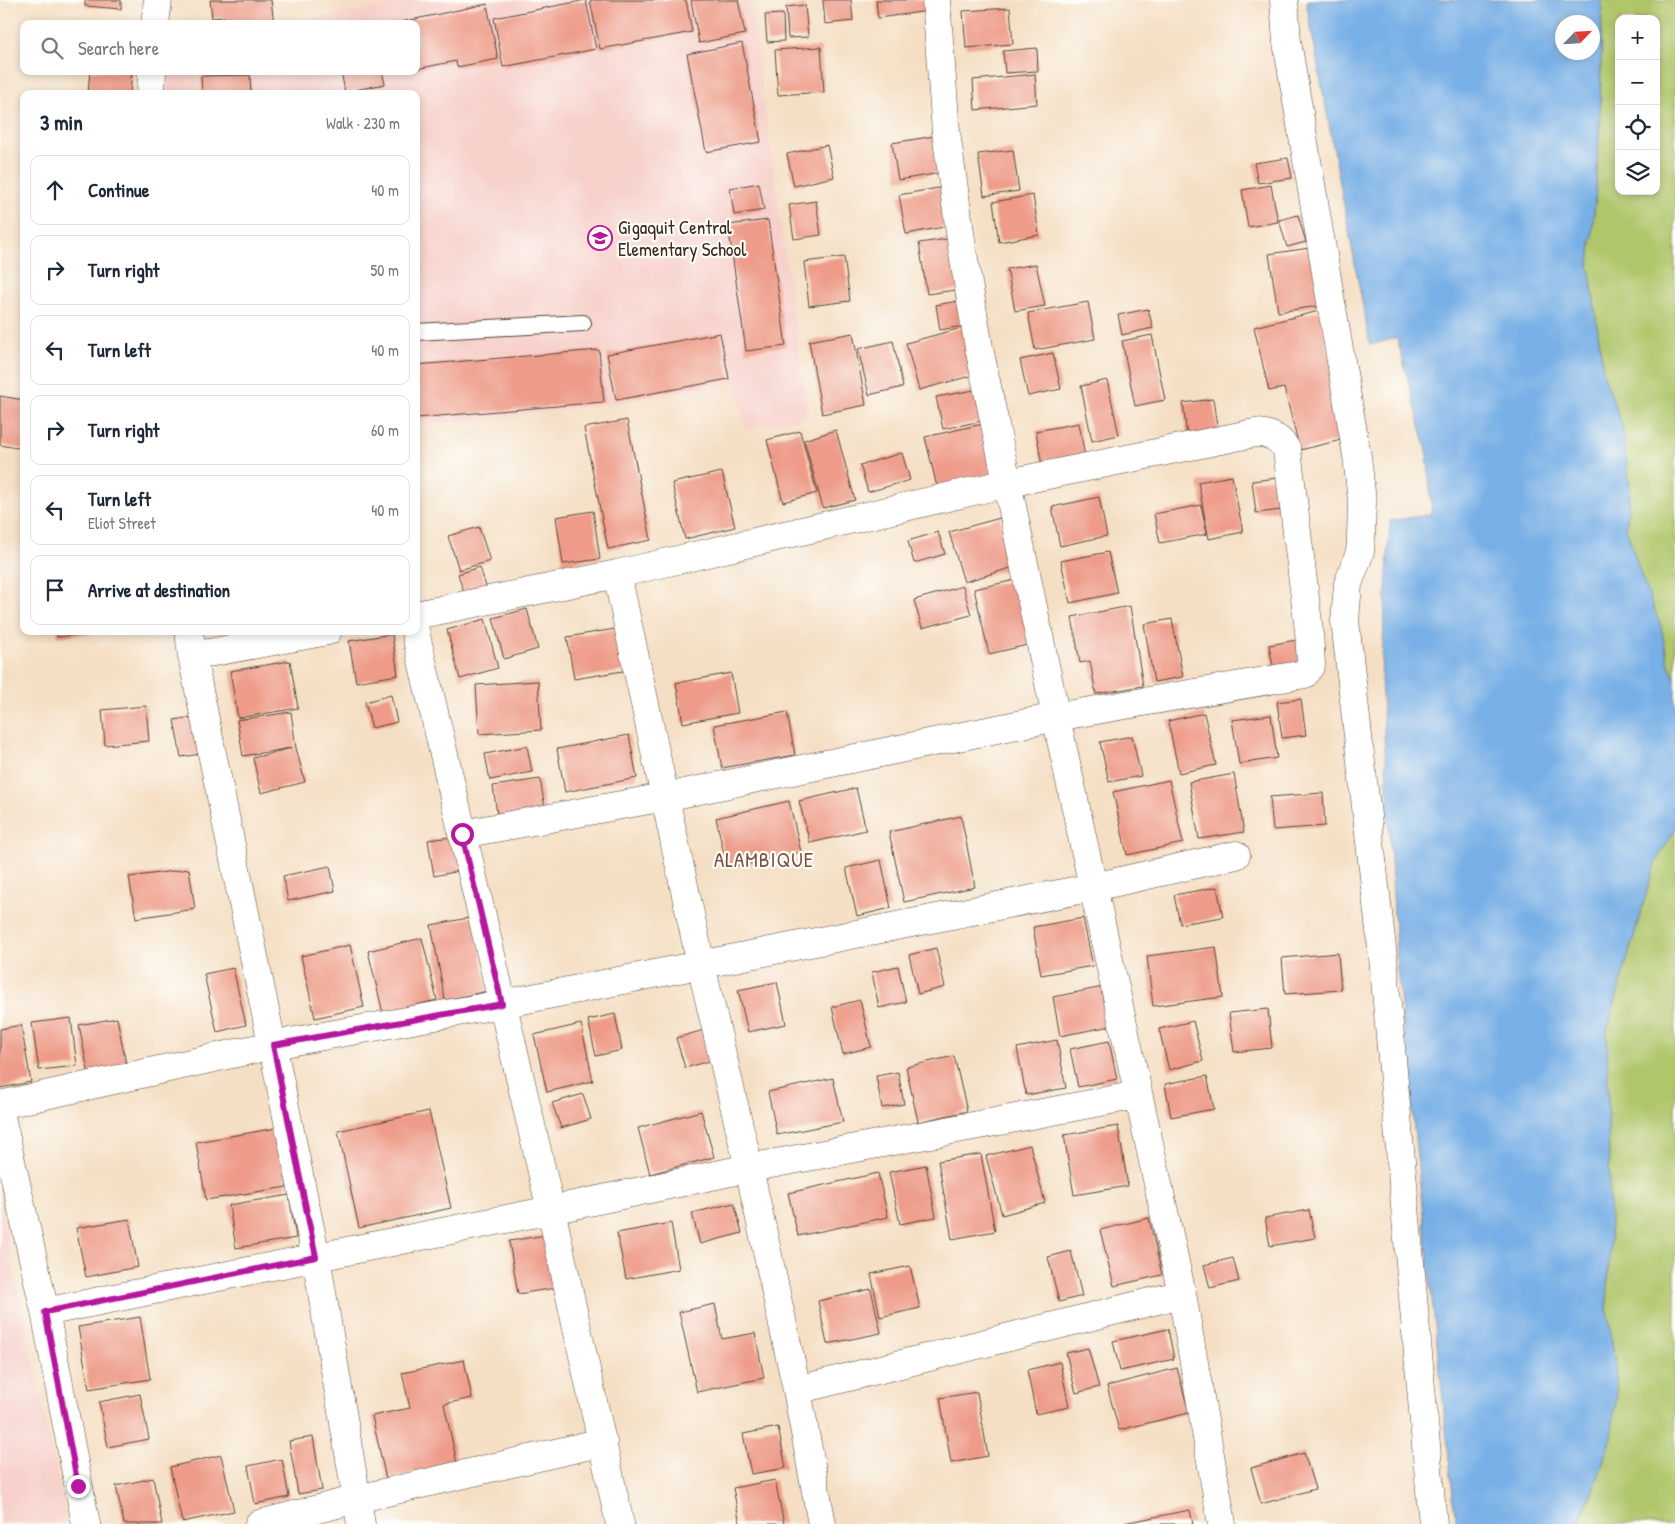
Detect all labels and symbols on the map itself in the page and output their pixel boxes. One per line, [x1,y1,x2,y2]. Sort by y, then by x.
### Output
north arrow [1555,15,1600,60]
place label: Gigaquit Central Elementary School [618,214,747,262]
school or university icon: Gigaquit Central Elementary School [587,225,613,251]
route start [451,823,474,846]
district label: ALAMBIQUE [714,845,814,874]
route end [67,1475,90,1498]

